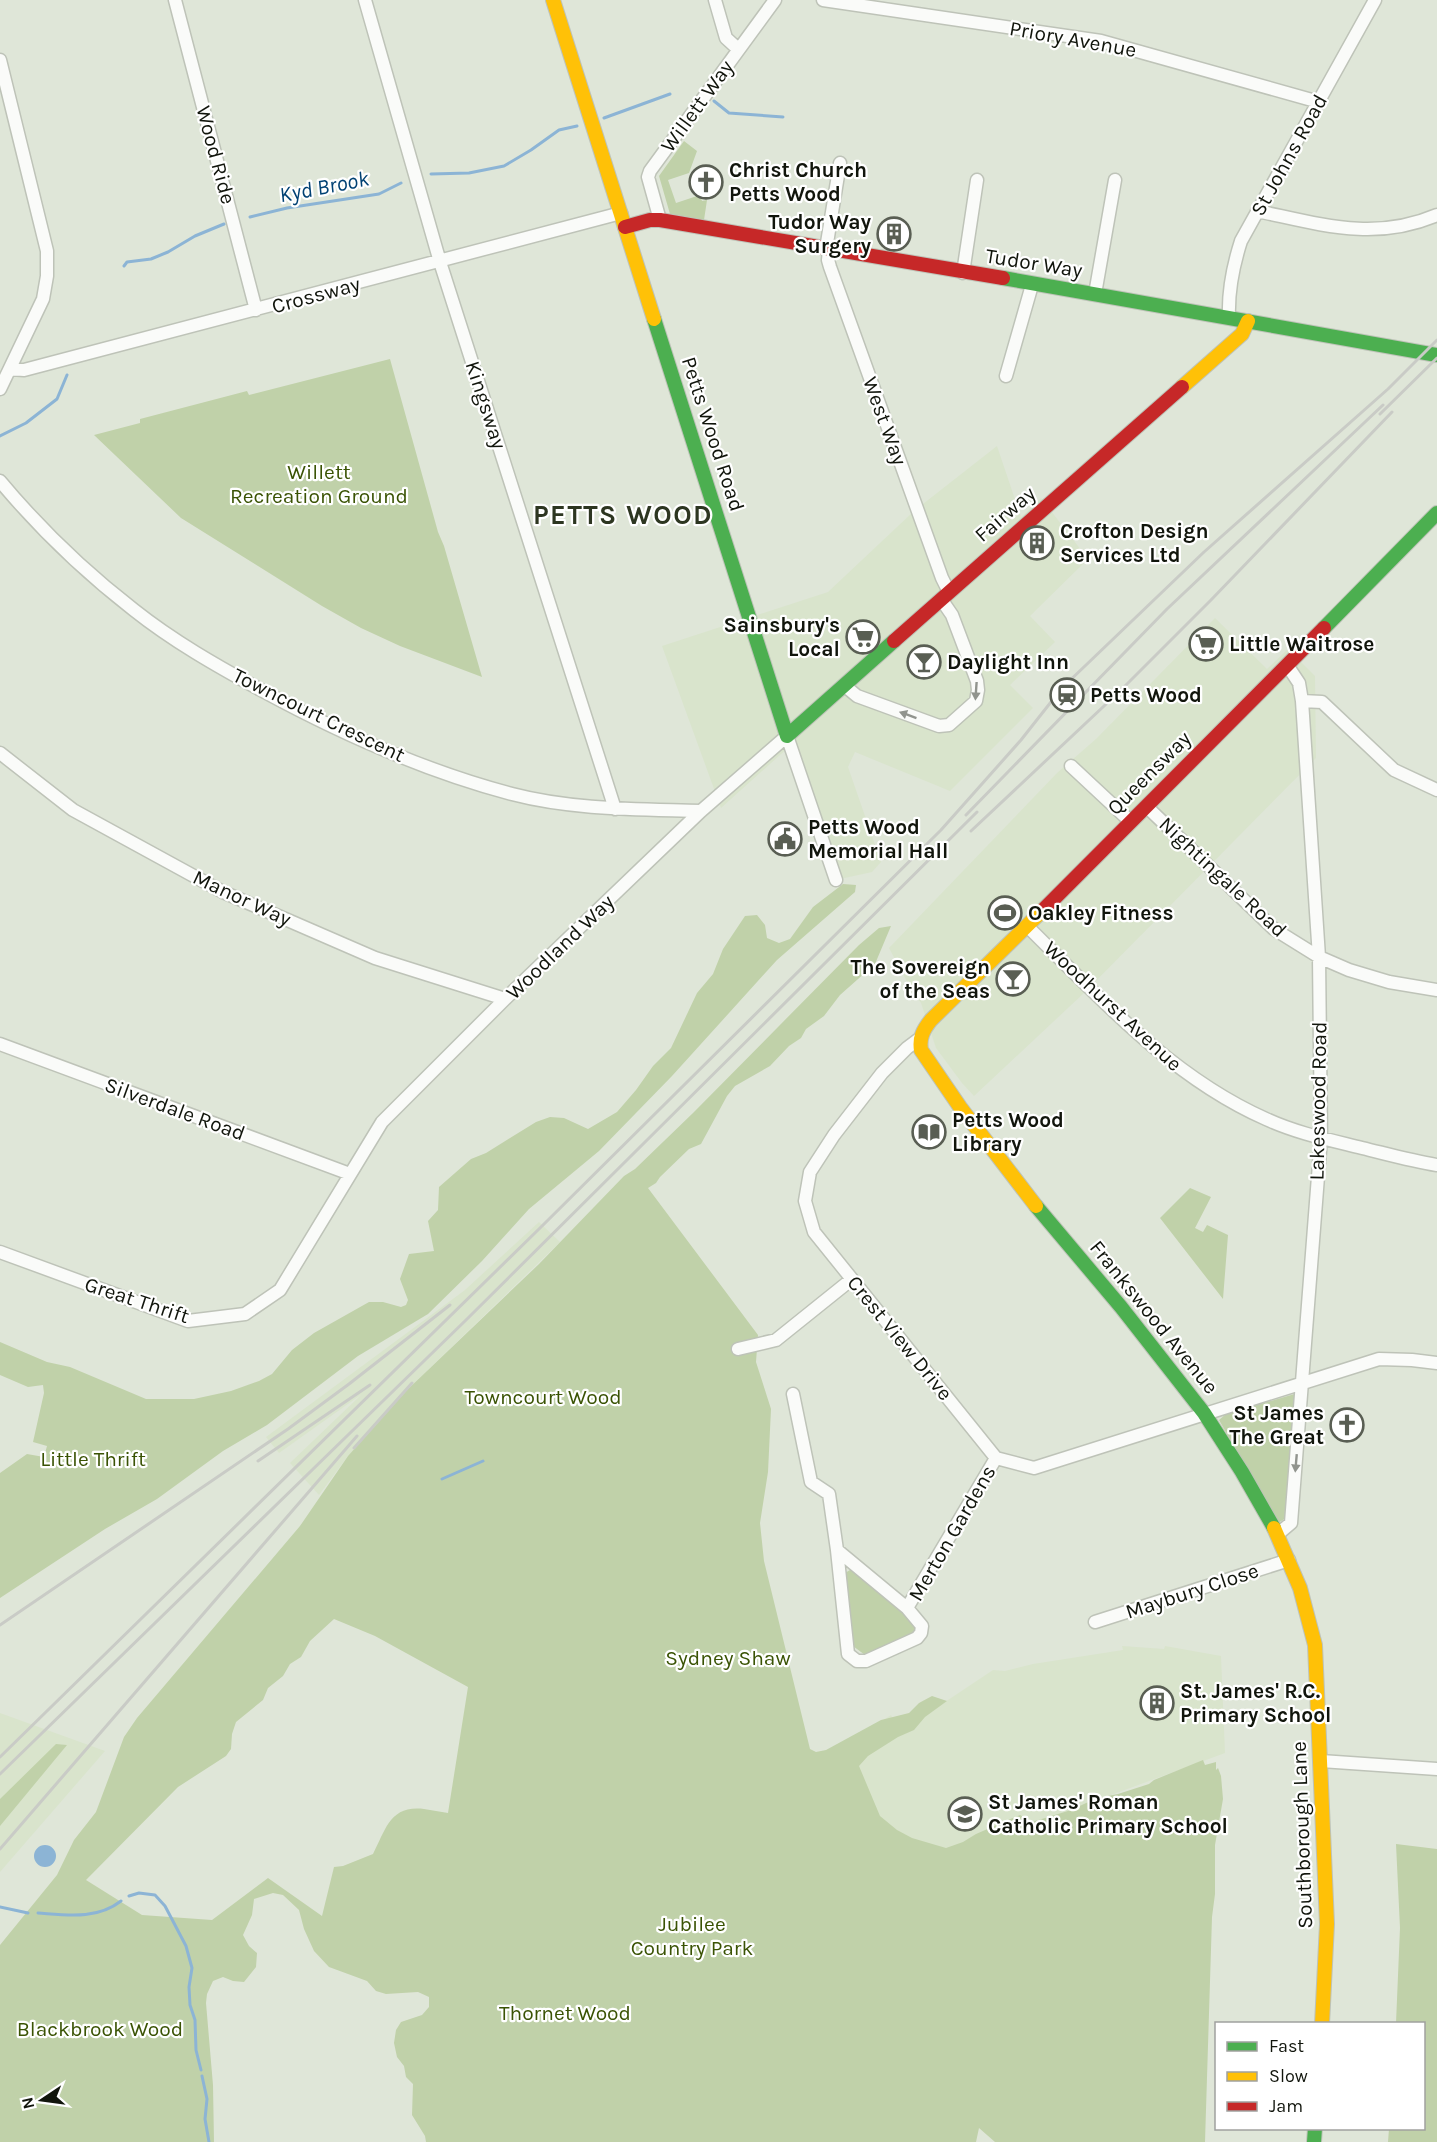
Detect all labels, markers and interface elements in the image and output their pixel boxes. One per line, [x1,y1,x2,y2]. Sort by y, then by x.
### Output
street label: Priory Avenue [1008,16,1138,62]
street label: Willett Way [656,55,739,157]
street label: St Johns Road [1246,90,1332,220]
street label: Wood Ride [191,103,241,207]
place label: Christ Church Petts Wood [729,158,867,206]
church icon: Christ Church Petts Wood [688,164,724,200]
water label: Kyd Brook [277,165,372,208]
place label: Tudor Way Surgery [768,210,871,258]
building icon: Tudor Way Surgery [876,216,912,252]
street label: Tudor Way [984,244,1084,283]
street label: Crossway [269,272,363,318]
street label: Petts Wood Road [677,354,749,514]
street label: Kingsway [461,358,512,452]
street label: West Way [858,374,912,469]
park label: Willett Recreation Ground [230,460,408,508]
street label: Fairway [970,481,1040,547]
district label: PETTS WOOD [533,499,713,531]
place label: Crofton Design Services Ltd [1060,519,1209,567]
building icon: Crofton Design Services Ltd [1019,525,1055,561]
place label: Sainsbury's Local [724,613,840,661]
supermarket icon: Sainsbury's Local [845,619,881,655]
supermarket icon: Little Waitrose [1188,626,1224,662]
place label: Little Waitrose [1229,632,1375,656]
bar icon: Daylight Inn [906,644,942,680]
place label: Daylight Inn [947,650,1069,674]
street label: Towncourt Crescent [229,663,409,767]
station icon: Petts Wood [1049,677,1085,713]
one-way arrow [972,682,981,701]
place label: Petts Wood [1090,683,1202,707]
one-way arrow [899,709,917,719]
street label: Queensway [1102,726,1196,820]
street label: Nightingale Road [1154,812,1292,942]
place label: Petts Wood Memorial Hall [808,815,948,863]
public building icon: Petts Wood Memorial Hall [767,821,803,857]
street label: Manor Way [189,865,295,931]
street label: Woodland Way [501,889,619,1004]
sports icon: Oakley Fitness [987,895,1023,931]
place label: Oakley Fitness [1028,901,1173,925]
street label: Woodhurst Avenue [1039,936,1187,1076]
place label: The Sovereign of the Seas [850,955,990,1003]
bar icon: The Sovereign of the Seas [995,961,1031,997]
street label: Lakeswood Road [1305,1021,1331,1181]
street label: Silverdale Road [101,1072,249,1146]
place label: Petts Wood Library [952,1108,1064,1156]
library icon: Petts Wood Library [911,1114,947,1150]
street label: Frankswood Avenue [1085,1235,1223,1399]
street label: Crest View Drive [842,1271,958,1405]
street label: Great Thrift [82,1272,192,1328]
park label: Towncourt Wood [464,1385,622,1409]
place label: St James The Great [1229,1401,1324,1449]
church icon: St James The Great [1329,1407,1365,1443]
park label: Little Thrift [40,1447,146,1471]
one-way arrow [1291,1454,1300,1473]
street label: Merton Gardens [903,1461,1001,1605]
street label: Maybury Close [1122,1558,1262,1624]
park label: Sydney Shaw [665,1646,791,1670]
place label: St. James' R.C. Primary School [1180,1679,1331,1727]
building icon: St. James' R.C. Primary School [1139,1685,1175,1721]
street label: Southborough Lane [1287,1741,1317,1929]
place label: St James' Roman Catholic Primary School [988,1790,1228,1838]
school or university icon: St James' Roman Catholic Primary School [947,1796,983,1832]
park label: Jubilee Country Park [631,1912,753,1960]
park label: Thornet Wood [499,2001,631,2025]
park label: Blackbrook Wood [17,2017,183,2041]
legend [1215,2022,1425,2130]
text: Fast [1269,2035,1304,2057]
text: Slow [1269,2065,1308,2087]
north arrow [12,2070,72,2130]
text: Jam [1269,2095,1303,2117]
text: N [17,2096,38,2111]

